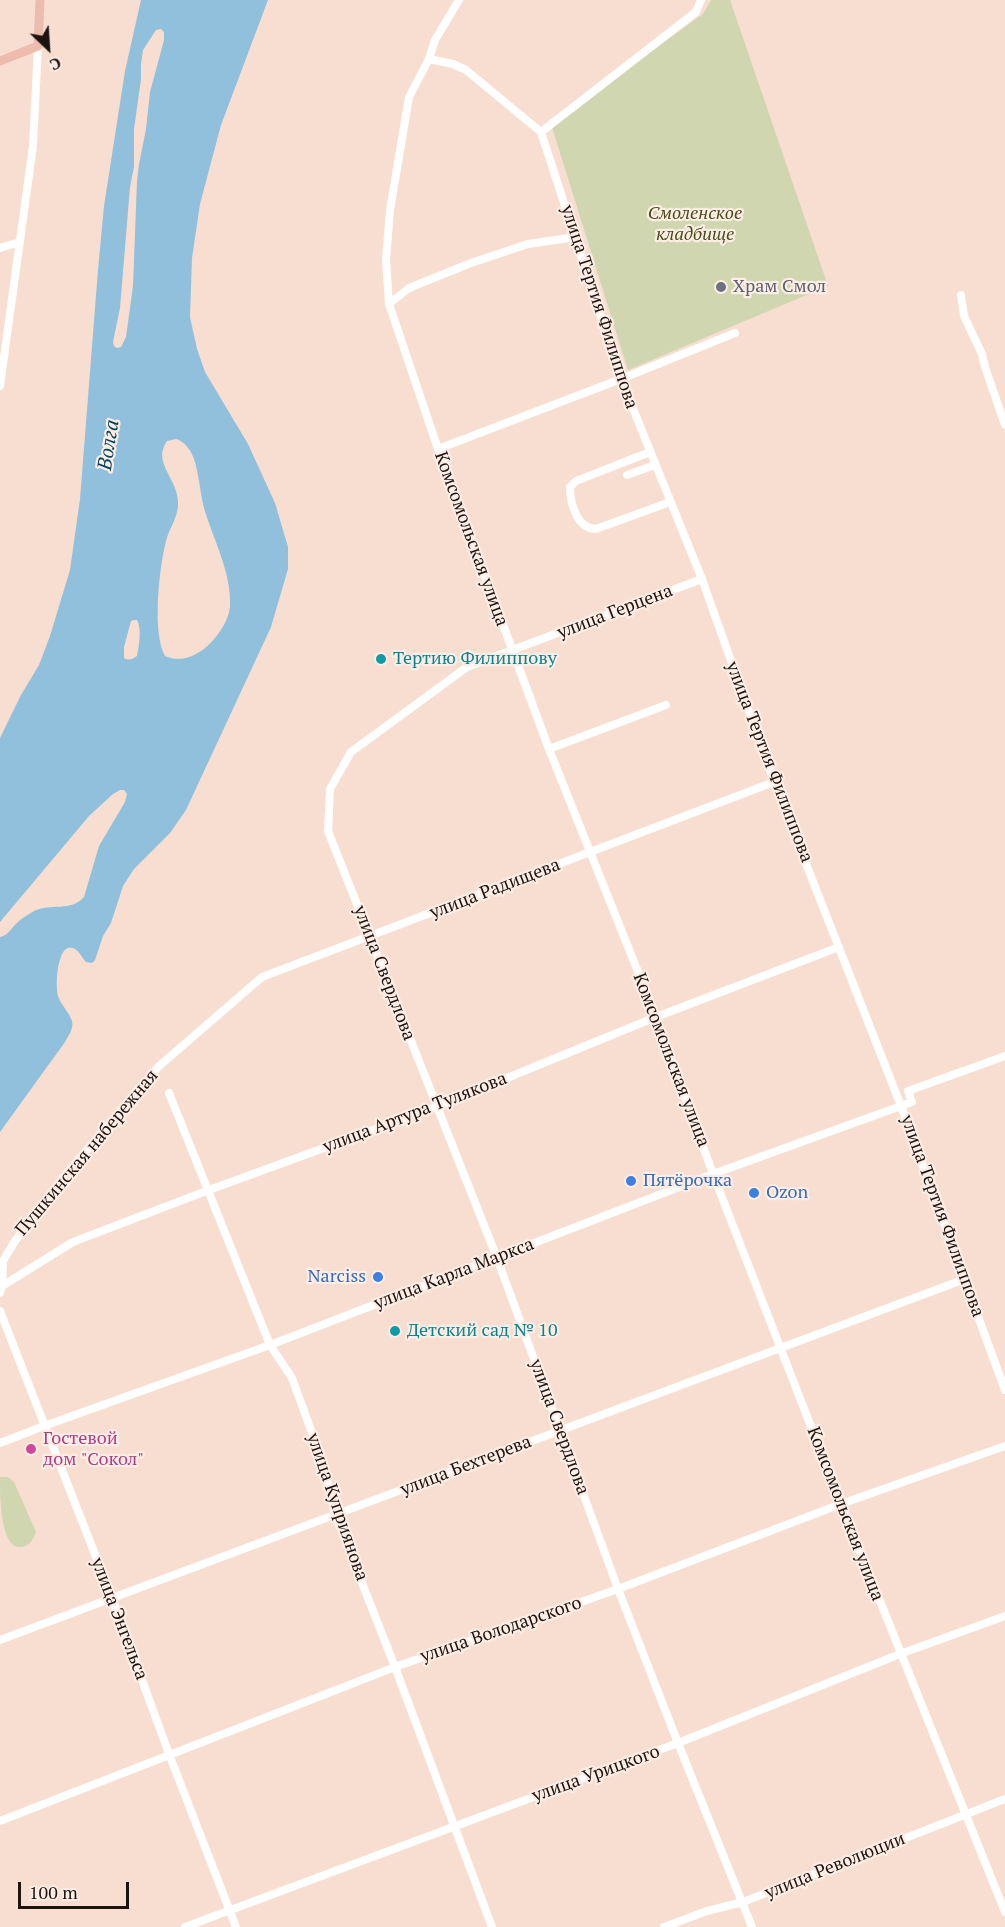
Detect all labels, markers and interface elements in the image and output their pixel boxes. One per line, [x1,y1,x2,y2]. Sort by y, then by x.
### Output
north arrow [18,18,78,78]
text: С [46,52,65,76]
street label: улица Тертия Филиппова [556,202,642,412]
park label: Смоленское кладбище [648,203,742,246]
place label: Храм Смол [733,276,826,298]
marker: Храм Смол [714,280,728,294]
water label: Волга [93,418,125,472]
street label: Комсомольская улица [429,449,513,629]
street label: улица Герцена [554,580,676,644]
place label: Тертию Филиппову [393,648,557,670]
marker: Тертию Филиппову [374,652,388,666]
street label: улица Тертия Филиппова [721,659,817,865]
street label: улица Радищева [427,854,563,924]
street label: улица Свердлова [348,903,420,1043]
street label: Комсомольская улица [628,970,714,1150]
street label: Пушкинская набережная [11,1065,163,1241]
street label: улица Артура Тулякова [320,1068,510,1158]
street label: улица Тертия Филиппова [895,1112,989,1320]
place label: Пятёрочка [643,1170,732,1192]
marker: Пятёрочка [624,1174,638,1188]
place label: Ozon [766,1182,808,1204]
marker: Ozon [747,1186,761,1200]
street label: улица Карла Маркса [371,1234,537,1314]
place label: Narciss [307,1266,366,1288]
marker: Narciss [371,1270,385,1284]
place label: Детский сад № 10 [407,1320,558,1342]
marker: Детский сад № 10 [388,1324,402,1338]
street label: улица Свердлова [524,1356,594,1498]
street label: Комсомольская улица [802,1424,888,1604]
place label: Гостевой дом "Сокол" [43,1428,144,1470]
street label: улица Куприянова [302,1430,372,1584]
street label: улица Бехтерева [397,1431,535,1501]
marker: Гостевой дом "Сокол" [24,1442,38,1456]
street label: улица Энгельса [86,1555,152,1683]
street label: улица Володарского [418,1592,584,1668]
street label: улица Урицкого [529,1741,663,1807]
street label: улица Революции [762,1828,908,1904]
scale bar [21,1870,132,1908]
text: 100 m [29,1880,78,1904]

